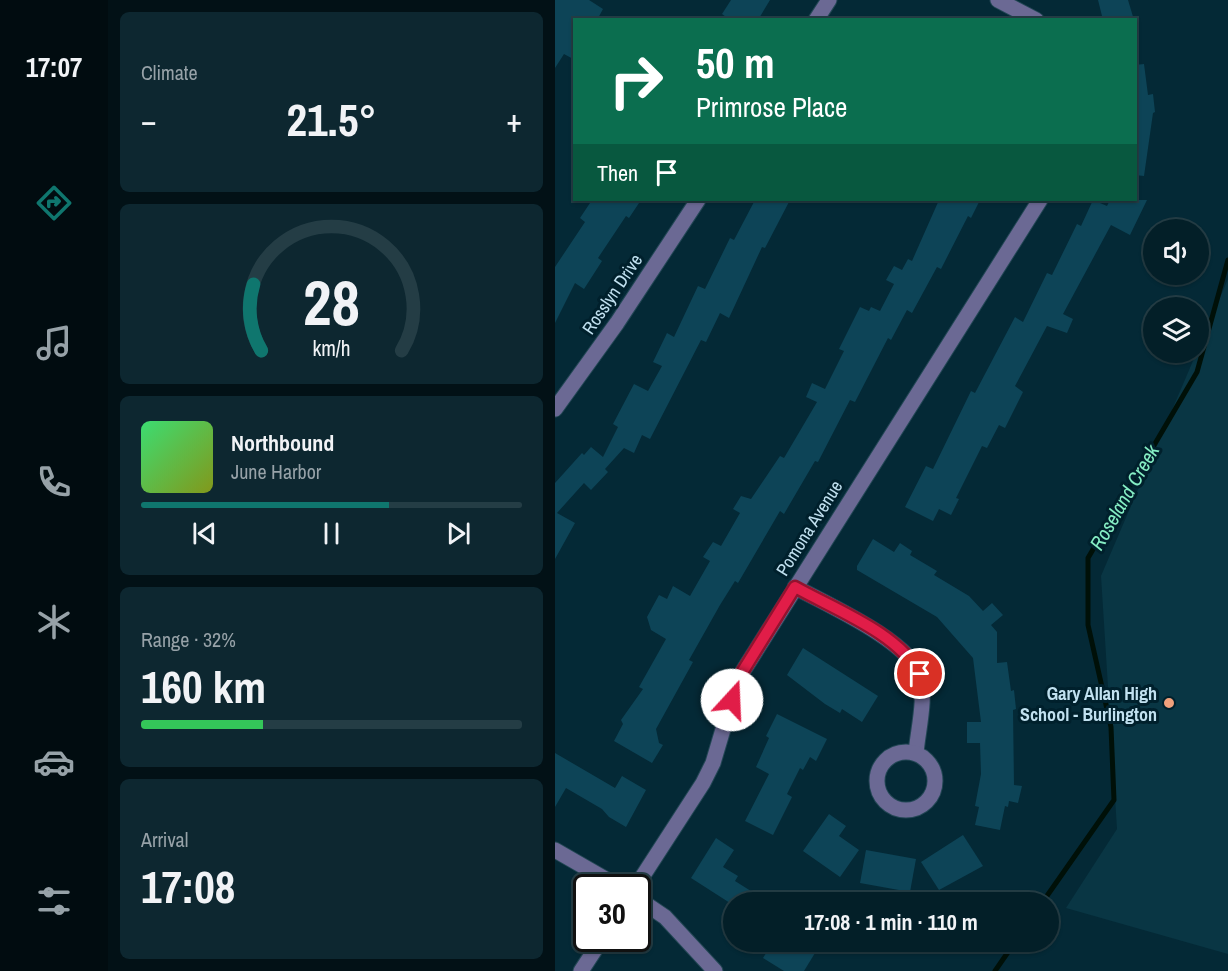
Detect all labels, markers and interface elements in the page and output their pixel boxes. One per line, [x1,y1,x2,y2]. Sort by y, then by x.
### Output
text: 50 m [696,35,775,91]
icon: right [597,42,675,120]
text: 17:07 [26,49,82,85]
text: Climate [141,59,198,86]
text: 21.5° [287,89,376,150]
text: Primrose Place [696,89,847,125]
text: − [141,98,157,142]
text: + [506,98,522,142]
icon: arrive [650,156,683,189]
text: Then [597,158,638,188]
icon: directions [33,182,75,224]
map controls [1143,219,1209,363]
button: sound [1143,219,1209,285]
street label: Rosslyn Drive [576,249,648,339]
text: 28 [303,260,360,344]
button: layers [1143,297,1209,363]
icon: music [33,322,75,364]
text: km/h [312,334,351,363]
text: Northbound [231,428,334,458]
water label: Roseland Creek [1083,439,1165,555]
text: June Harbor [231,458,321,485]
icon: phone [33,461,75,503]
street label: Pomona Avenue [770,476,848,580]
icon: previous [188,517,221,550]
icon: pause [315,517,348,550]
icon: next [442,517,475,550]
icon: climate [33,601,75,643]
text: Range · 32% [141,626,236,653]
pin [894,648,945,699]
text: 160 km [141,656,266,717]
icon: arrive [903,657,936,690]
position arrow [700,668,764,732]
place label: Gary Allan High School - Burlington [1020,681,1157,727]
marker: Gary Allan High School - Burlington [1162,696,1176,710]
icon: car [33,741,75,783]
text: Arrival [141,826,188,853]
text: 17:08 [141,856,235,917]
speed limit sign: 30 [573,874,651,952]
icon: filters [33,880,75,922]
text: 17:08 · 1 min · 110 m [804,907,978,937]

